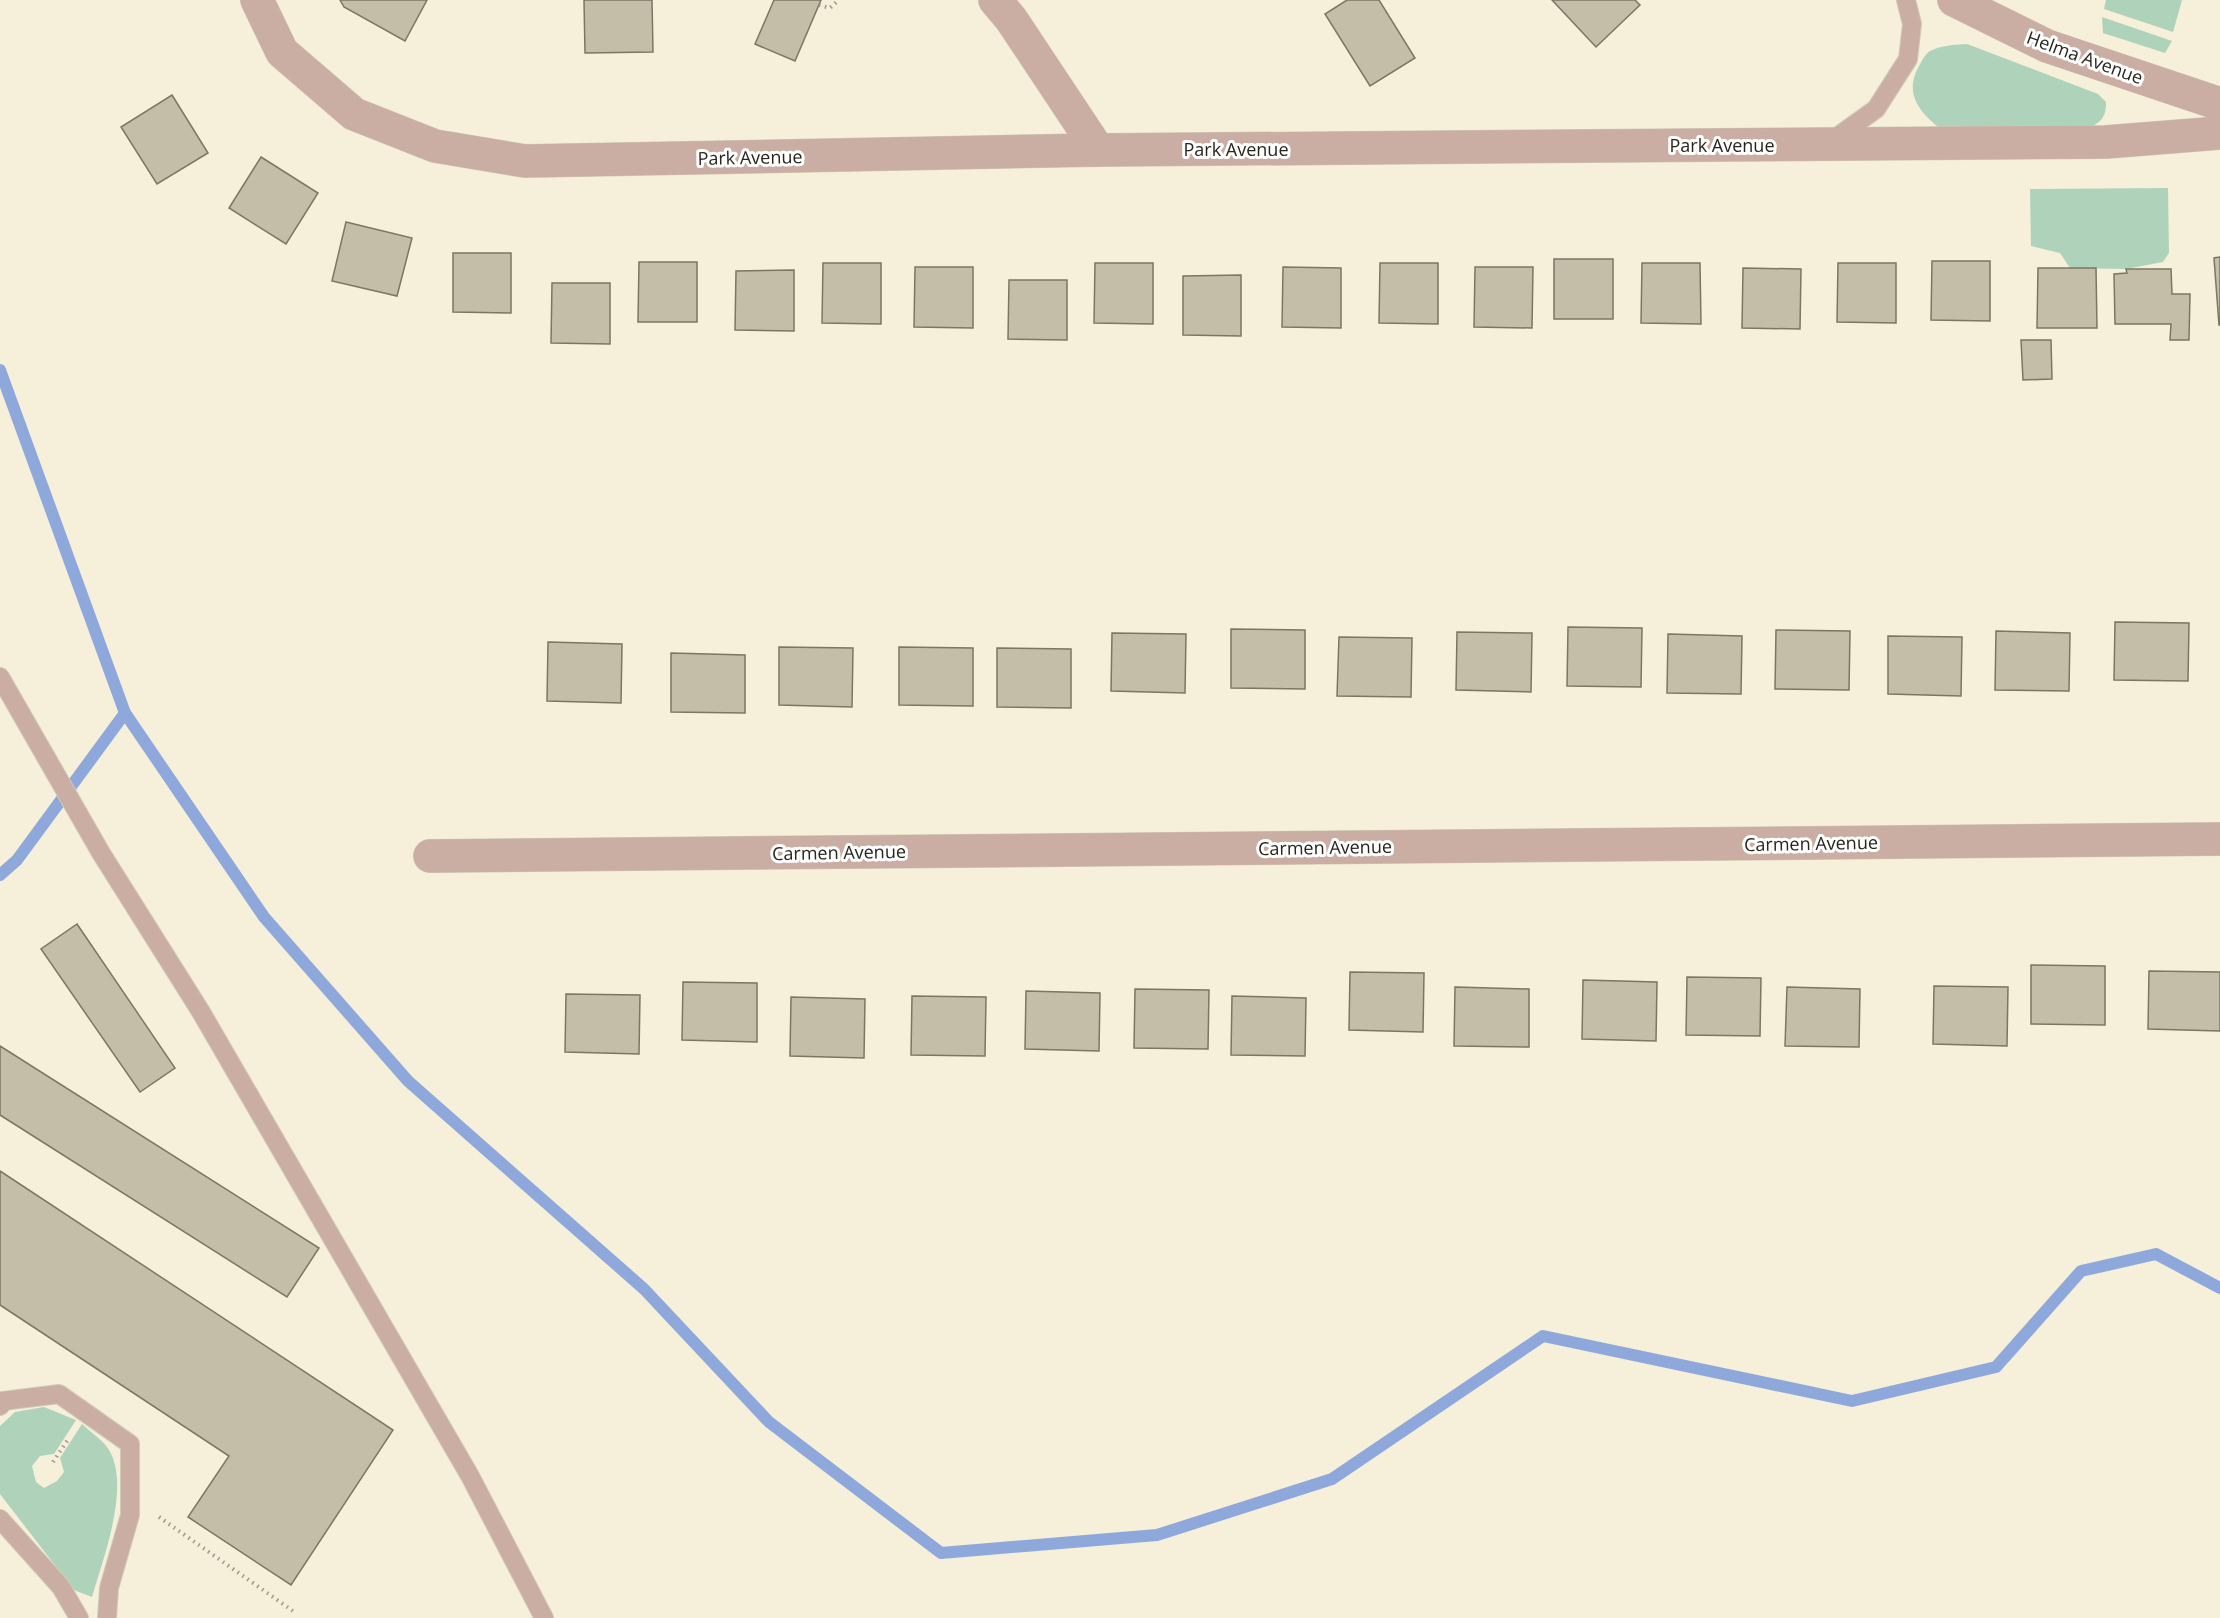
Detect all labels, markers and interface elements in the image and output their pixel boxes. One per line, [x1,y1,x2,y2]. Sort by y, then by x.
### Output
street label: Helma Avenue [2024,25,2146,89]
street label: Park Avenue [1670,133,1775,157]
street label: Park Avenue [1184,137,1289,161]
street label: Park Avenue [697,144,803,170]
street label: Carmen Avenue [1744,830,1878,856]
street label: Carmen Avenue [1258,834,1392,860]
street label: Carmen Avenue [772,839,906,865]

